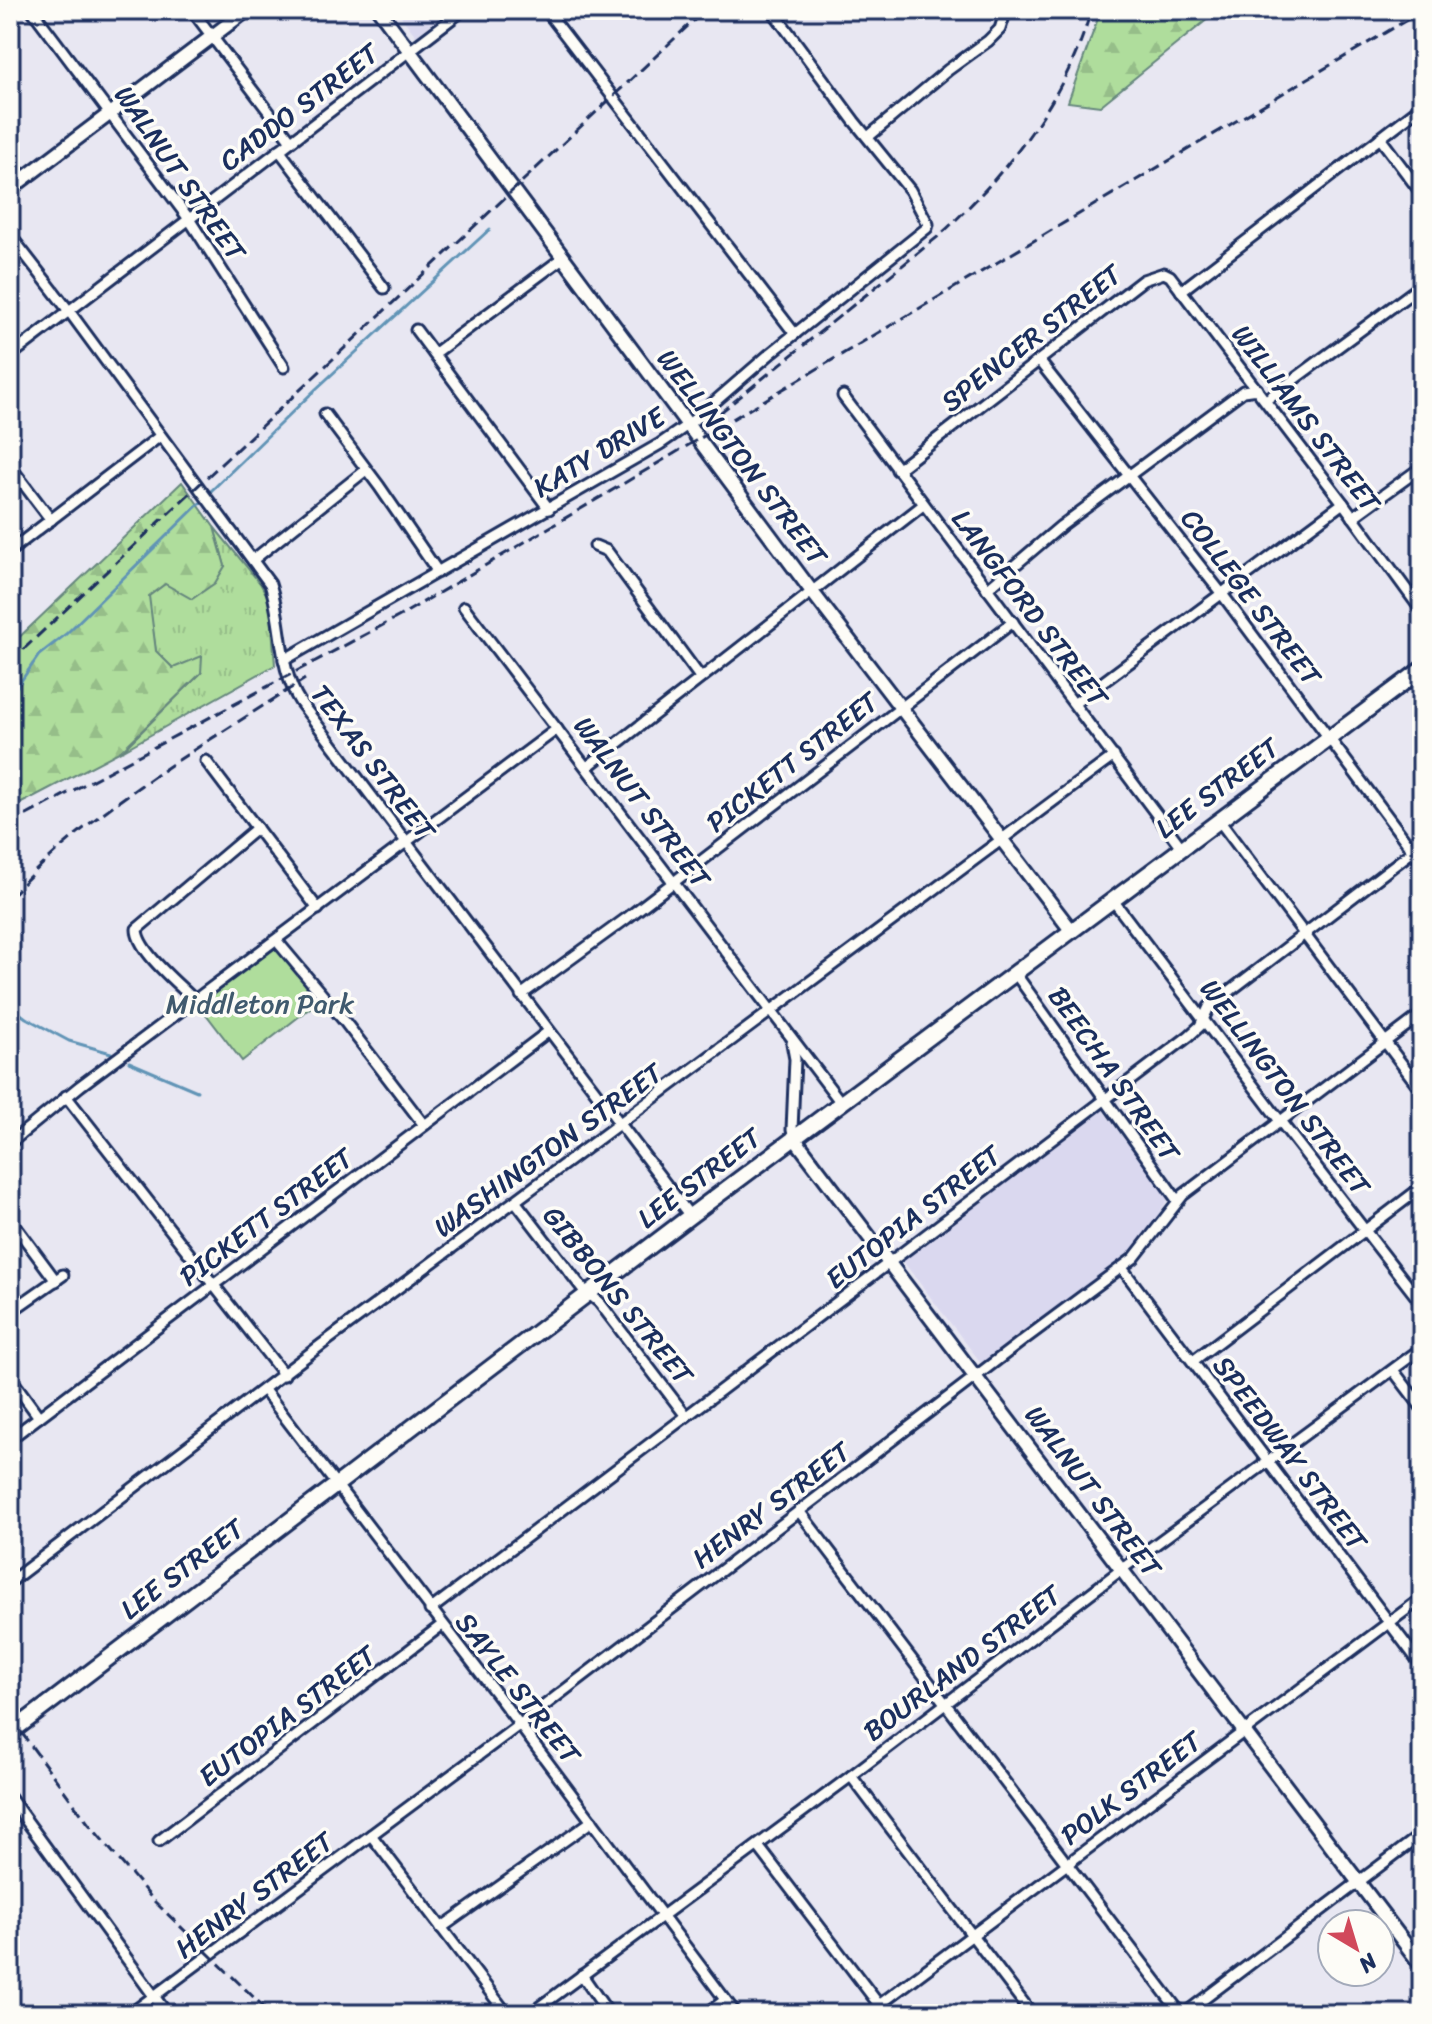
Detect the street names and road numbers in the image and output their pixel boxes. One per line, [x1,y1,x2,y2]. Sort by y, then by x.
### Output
street label: CADDO STREET [208,29,391,184]
street label: WALNUT STREET [101,75,260,273]
street label: SPENCER STREET [930,250,1134,425]
street label: WILLIAMS STREET [1219,313,1395,525]
street label: WELLINGTON STREET [644,338,842,578]
street label: KATY DRIVE [523,392,676,511]
street label: LANGFORD STREET [939,498,1122,719]
street label: COLLEGE STREET [1168,498,1336,698]
street label: TEXAS STREET [298,673,449,852]
street label: PICKETT STREET [695,677,891,845]
street label: WALNUT STREET [560,705,725,901]
street label: LEE STREET [1144,723,1292,851]
street label: WELLINGTON STREET [1187,968,1385,1208]
street label: BEECHA STREET [1035,976,1194,1174]
street label: WASHINGTON STREET [423,1048,675,1250]
street label: LEE STREET [626,1113,774,1241]
street label: EUTOPIA STREET [814,1131,1014,1302]
street label: PICKETT STREET [168,1134,366,1299]
street label: GIBBONS STREET [530,1194,707,1397]
street label: SPEEDWAY STREET [1200,1345,1381,1563]
street label: WALNUT STREET [1011,1394,1176,1590]
street label: HENRY STREET [681,1427,863,1581]
street label: LEE STREET [109,1504,257,1632]
street label: BOURLAND STREET [852,1570,1074,1754]
street label: SAYLE STREET [442,1601,595,1776]
street label: EUTOPIA STREET [187,1631,389,1800]
street label: POLK STREET [1049,1717,1214,1858]
street label: HENRY STREET [164,1817,346,1971]

